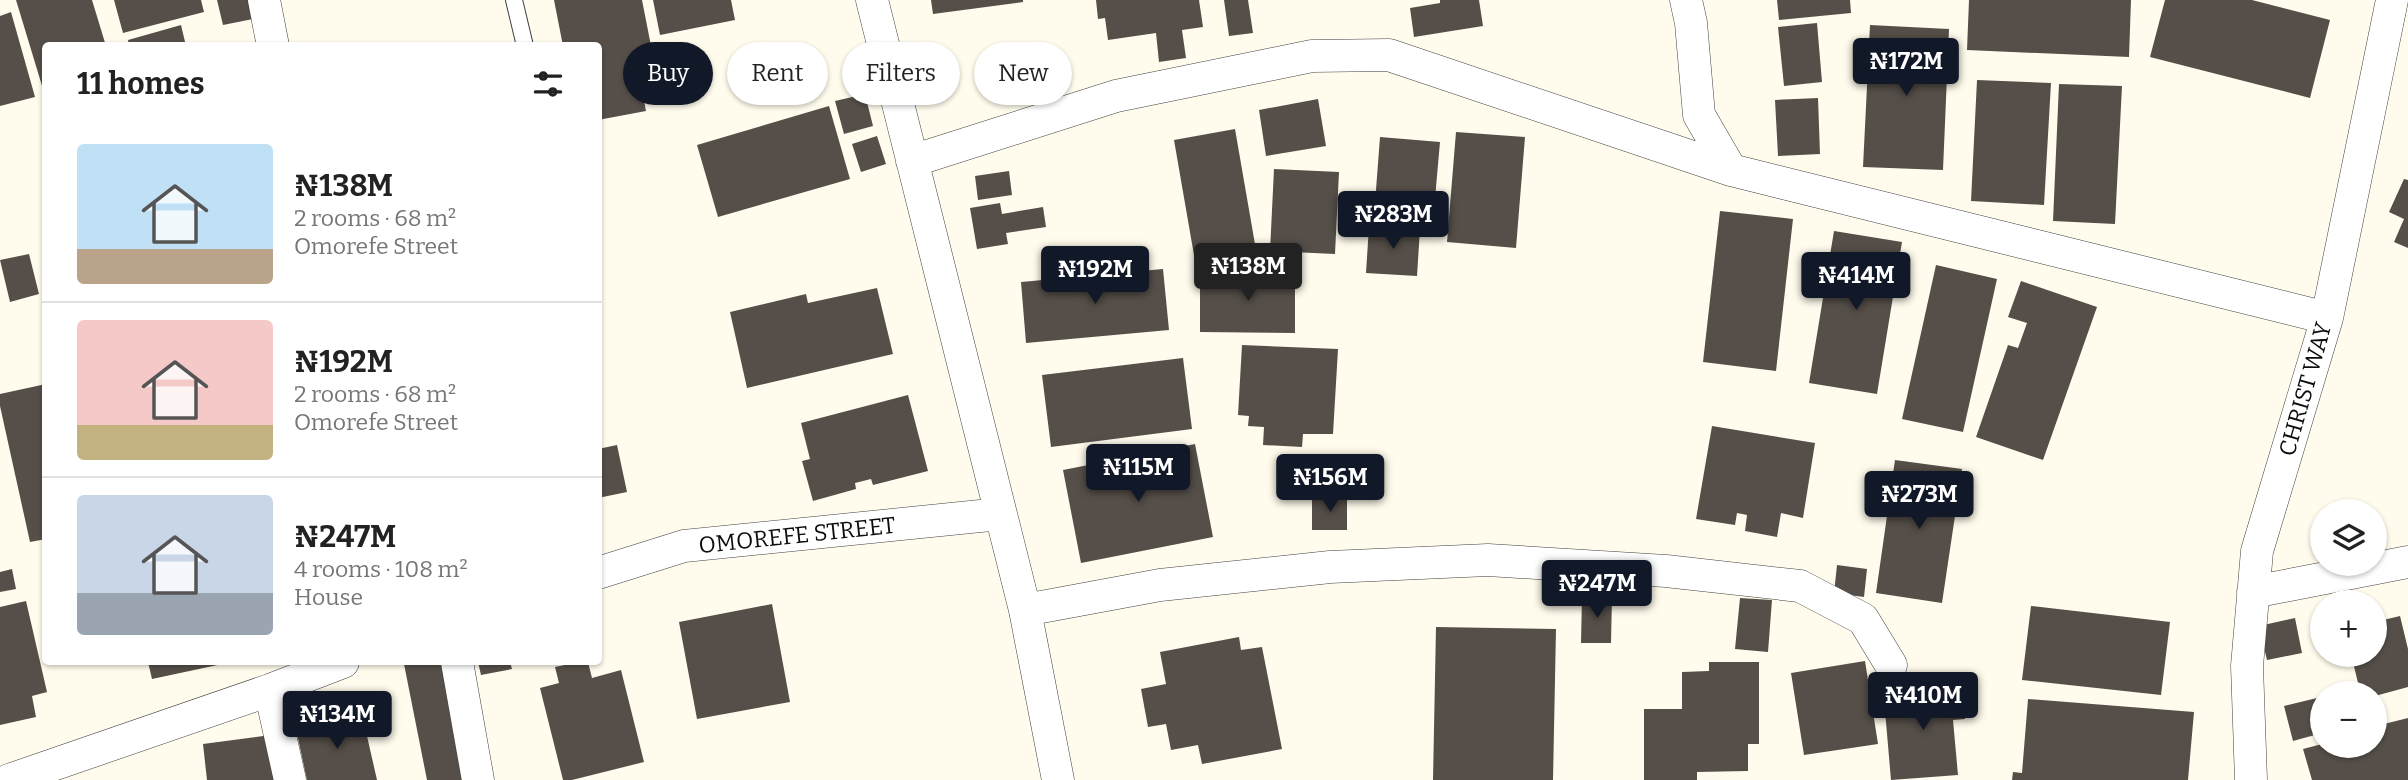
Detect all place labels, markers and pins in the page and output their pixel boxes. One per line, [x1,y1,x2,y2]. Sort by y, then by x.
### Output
pin: ₦172M [1857,38,1955,98]
pin: ₦283M [1344,191,1442,251]
pin: ₦138M [1199,244,1297,303]
pin: ₦192M [1046,246,1144,306]
pin: ₦414M [1807,252,1905,312]
pin: ₦115M [1089,444,1187,504]
pin: ₦156M [1281,454,1379,514]
pin: ₦273M [1870,472,1968,531]
pin: ₦247M [1548,560,1646,620]
pin: ₦410M [1874,672,1972,732]
pin: ₦134M [288,692,386,751]

